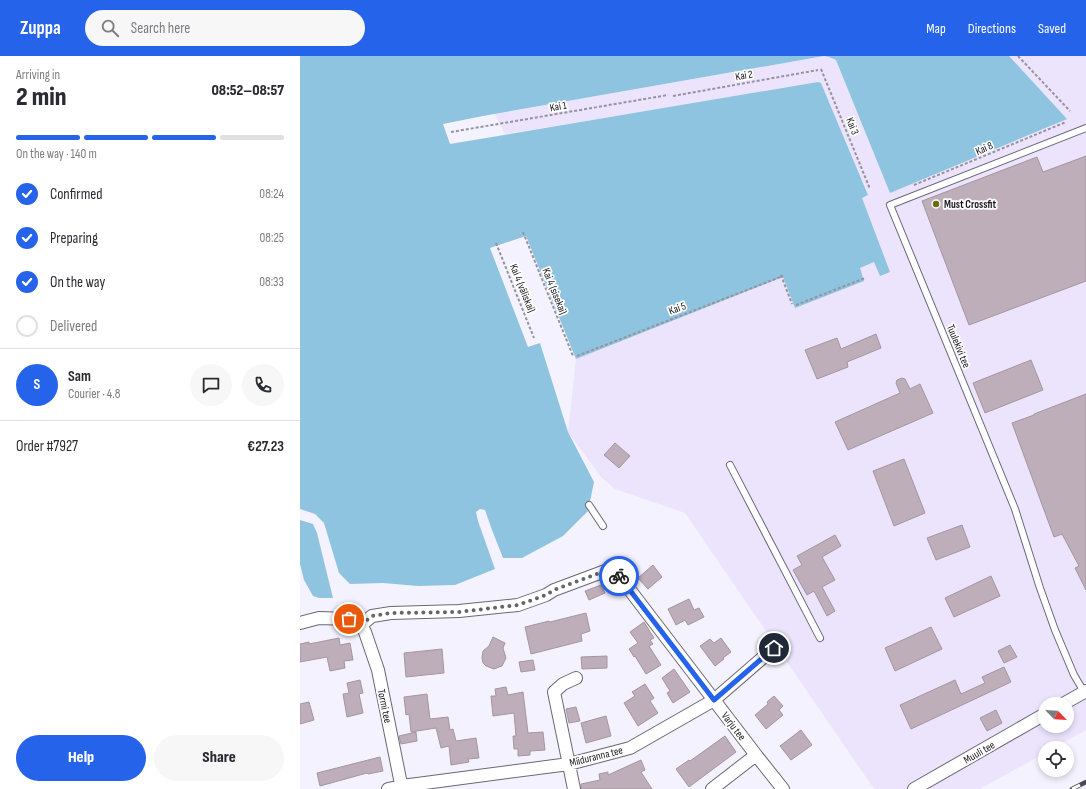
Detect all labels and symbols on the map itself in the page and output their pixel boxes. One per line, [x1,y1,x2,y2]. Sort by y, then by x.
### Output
street label: Kai 2 [734,67,754,83]
street label: Kai 1 [549,99,568,114]
street label: Kai 3 [843,116,862,137]
street label: Kai 8 [973,139,995,158]
place label: Must Crossfit [944,198,996,211]
marker: Must Crossfit [931,199,941,209]
street label: Kai 4 (väliskai) [507,262,538,314]
street label: Kai 4 (sisekai) [539,266,570,316]
street label: Kai 5 [667,299,688,318]
street label: Tuulekivi tee [944,323,973,370]
courier [599,556,639,596]
pin [332,602,366,636]
pin [757,631,791,665]
street label: Tormi tee [375,688,394,724]
north arrow [1038,697,1074,733]
street label: Varju tee [719,709,749,743]
street label: Muuli tee [961,738,997,767]
street label: Miiduranna tee [568,744,624,769]

